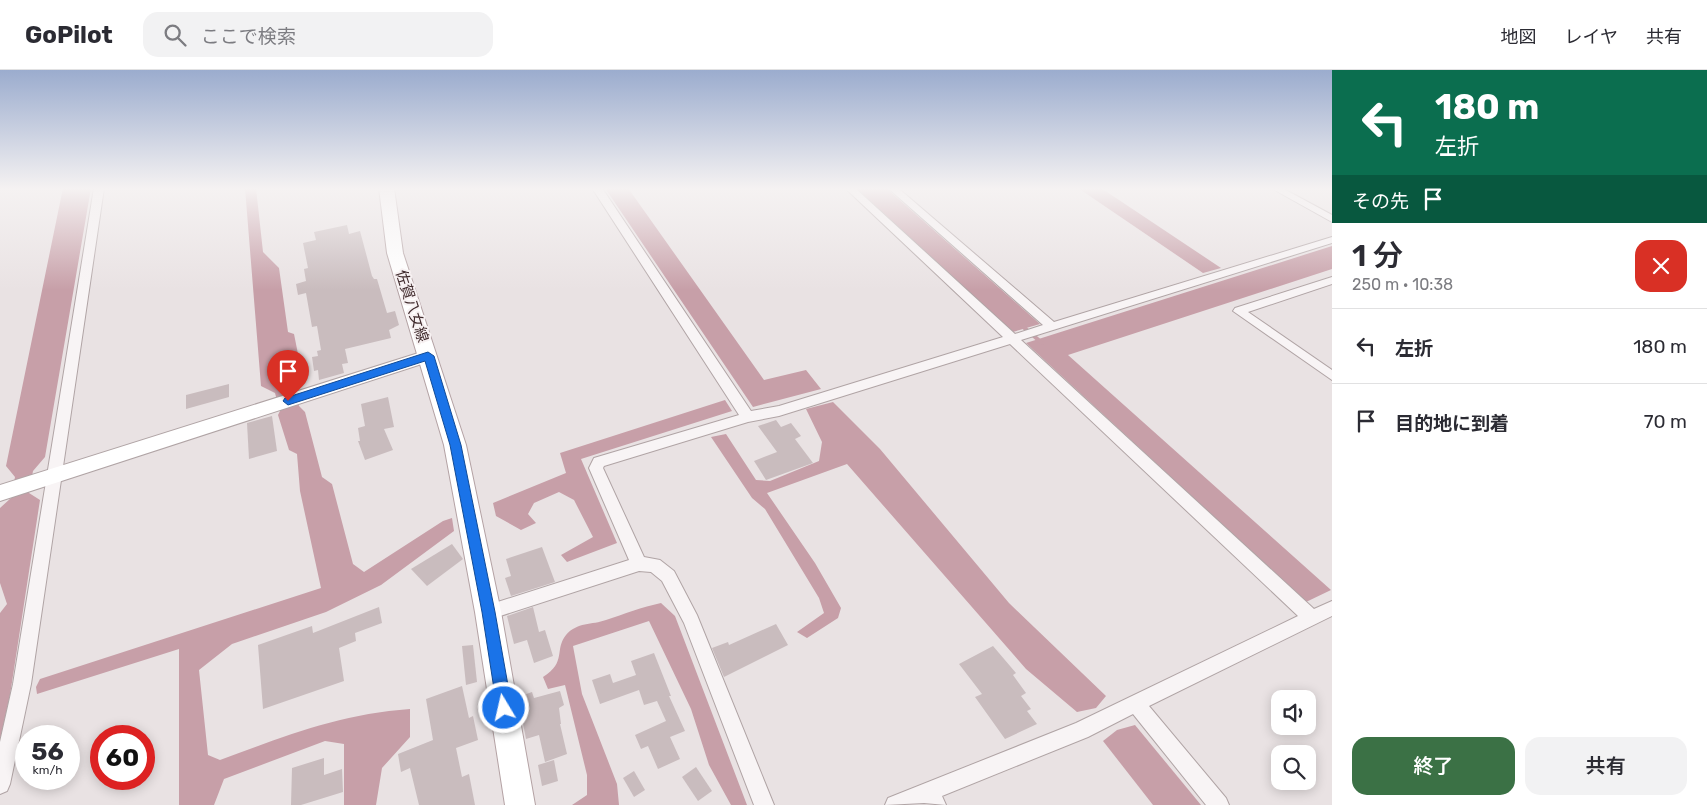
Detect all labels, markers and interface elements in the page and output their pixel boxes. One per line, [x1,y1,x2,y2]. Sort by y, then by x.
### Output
search box [143,12,493,57]
text: GoPilot [25,21,113,49]
icon: search [161,21,189,49]
text: ここで検索 [201,25,296,48]
text: 地図 [1501,26,1537,48]
text: レイヤ [1565,26,1618,48]
text: 共有 [1646,26,1682,48]
text: 180 m [1435,86,1539,128]
icon: left [1352,90,1417,155]
text: 左折 [1435,133,1479,160]
icon: arrive [1419,185,1447,213]
text: その先 [1352,190,1409,213]
text: 1 分 [1352,238,1403,274]
button: close [1635,240,1687,292]
street label: 佐賀八女線 [392,268,432,344]
text: 250 m · 10:38 [1352,275,1453,294]
icon: left [1352,332,1380,360]
text: 180 m [1633,335,1687,358]
text: 左折 [1395,337,1433,360]
pin [267,350,309,401]
icon: arrive [274,357,302,385]
icon: arrive [1352,407,1380,435]
text: 70 m [1644,410,1687,433]
text: 目的地に到着 [1395,412,1509,435]
position arrow [477,681,529,733]
map controls [1271,690,1316,790]
button: sound [1271,690,1316,735]
speed limit sign: 60 [90,725,155,790]
text: 56 [31,737,64,766]
button: 終了 [1352,737,1515,795]
button: 共有 [1525,737,1687,795]
button: search [1271,745,1316,790]
text: km/h [33,763,62,777]

